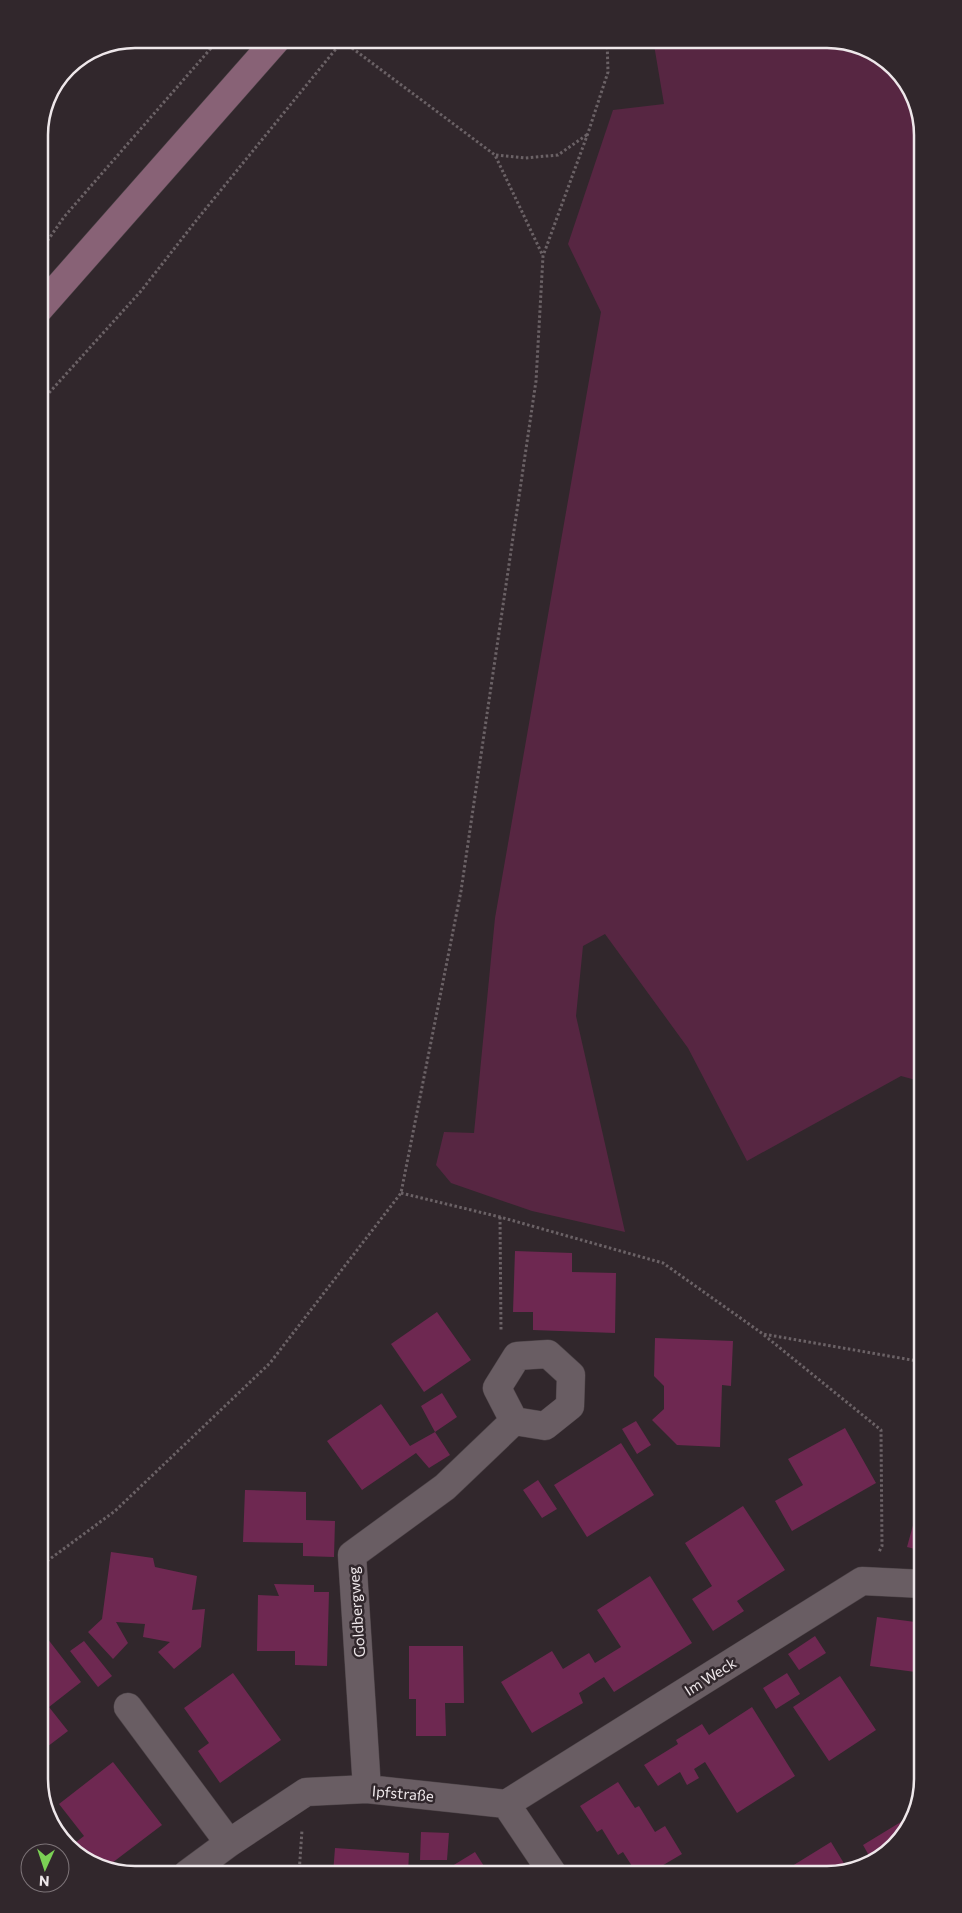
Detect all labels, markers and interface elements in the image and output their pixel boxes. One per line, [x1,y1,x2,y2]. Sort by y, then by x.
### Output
street label: Goldbergweg [344,1566,368,1658]
street label: Im Weck [681,1653,739,1699]
street label: Ipfstraße [371,1781,435,1805]
north arrow [20,1843,70,1893]
text: N [39,1873,50,1890]

